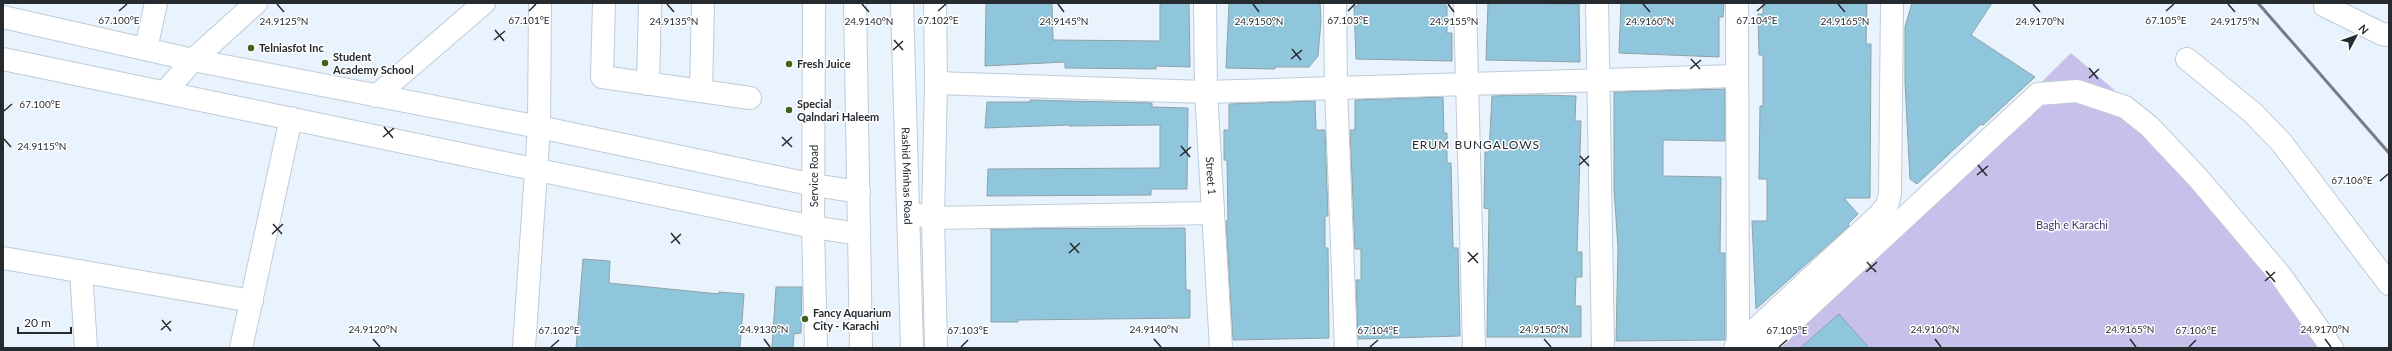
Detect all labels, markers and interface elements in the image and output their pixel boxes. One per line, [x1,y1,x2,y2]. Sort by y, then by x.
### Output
text: 67.100°E [98,14,140,26]
text: 67.101°E [508,14,550,26]
text: 67.102°E [917,14,959,26]
text: 67.103°E [1327,14,1369,26]
text: 67.104°E [1736,14,1778,26]
text: 67.105°E [2145,14,2187,26]
text: 24.9125°N [260,15,308,27]
text: 24.9135°N [650,15,698,27]
text: 24.9140°N [845,15,893,27]
text: 24.9145°N [1040,15,1088,27]
text: 24.9150°N [1235,15,1283,27]
text: 24.9155°N [1430,15,1478,27]
text: 24.9160°N [1626,15,1674,27]
text: 24.9165°N [1821,15,1869,27]
text: 24.9170°N [2016,15,2064,27]
text: 24.9175°N [2211,15,2259,27]
north arrow [2336,16,2376,56]
text: N [2356,22,2372,37]
place label: Telniasfot Inc [259,41,324,54]
marker: Telniasfot Inc [246,43,256,53]
place label: Student Academy School [332,50,414,76]
place label: Fresh Juice [797,57,851,70]
marker: Student Academy School [320,58,330,68]
marker: Fresh Juice [784,59,794,69]
place label: Special Qalndari Haleem [797,97,879,123]
text: 67.100°E [19,98,61,110]
marker: Special Qalndari Haleem [784,105,794,115]
street label: Rashid Minhas Road [900,127,915,225]
district label: ERUM BUNGALOWS [1412,137,1540,152]
text: 24.9115°N [18,140,66,152]
street label: Service Road [807,145,820,207]
street label: Street 1 [1204,156,1219,195]
text: 67.106°E [2331,174,2373,186]
park label: Bagh e Karachi [2036,218,2108,231]
place label: Fancy Aquarium City - Karachi [813,306,891,332]
scale bar [18,309,71,335]
marker: Fancy Aquarium City - Karachi [800,314,810,324]
text: 20 m [24,315,51,330]
text: 24.9120°N [349,323,397,335]
text: 24.9130°N [740,323,788,335]
text: 24.9140°N [1130,323,1178,335]
text: 24.9150°N [1520,323,1568,335]
text: 24.9160°N [1911,323,1959,335]
text: 24.9165°N [2106,323,2154,335]
text: 24.9170°N [2301,323,2349,335]
text: 67.102°E [538,324,580,336]
text: 67.103°E [947,324,989,336]
text: 67.104°E [1357,324,1399,336]
text: 67.105°E [1766,324,1808,336]
text: 67.106°E [2175,324,2217,336]

